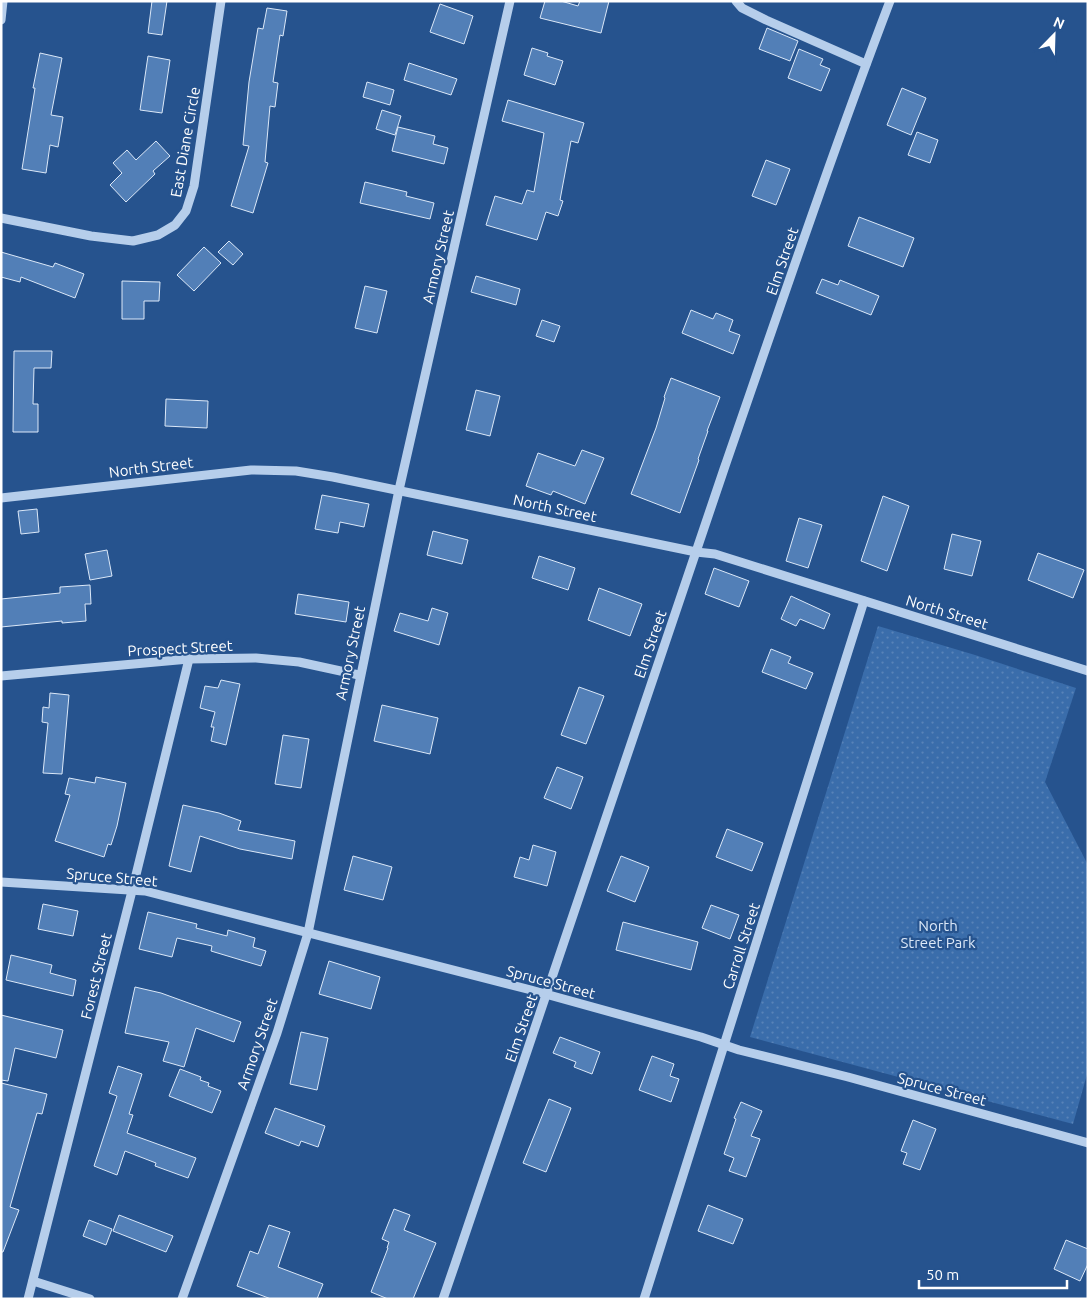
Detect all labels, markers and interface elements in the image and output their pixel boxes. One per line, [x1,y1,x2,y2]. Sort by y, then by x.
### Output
north arrow [1029,10,1079,60]
text: N [1051,14,1067,32]
street label: East Diane Circle [167,85,203,199]
street label: Armory Street [419,208,457,306]
street label: Elm Street [762,225,802,297]
street label: North Street [108,453,194,481]
street label: North Street [512,491,598,525]
street label: North Street [904,591,990,633]
street label: Armory Street [332,604,368,702]
street label: Elm Street [630,608,670,680]
street label: Prospect Street [127,637,233,659]
street label: Spruce Street [66,865,158,889]
street label: Carroll Street [719,900,763,992]
park label: North Street Park [900,917,976,951]
street label: Forest Street [77,931,115,1021]
street label: Spruce Street [505,962,597,1002]
street label: Elm Street [501,992,541,1064]
street label: Armory Street [233,996,281,1092]
street label: Spruce Street [896,1069,988,1109]
scale bar [919,1258,1066,1290]
text: 50 m [926,1266,959,1283]

